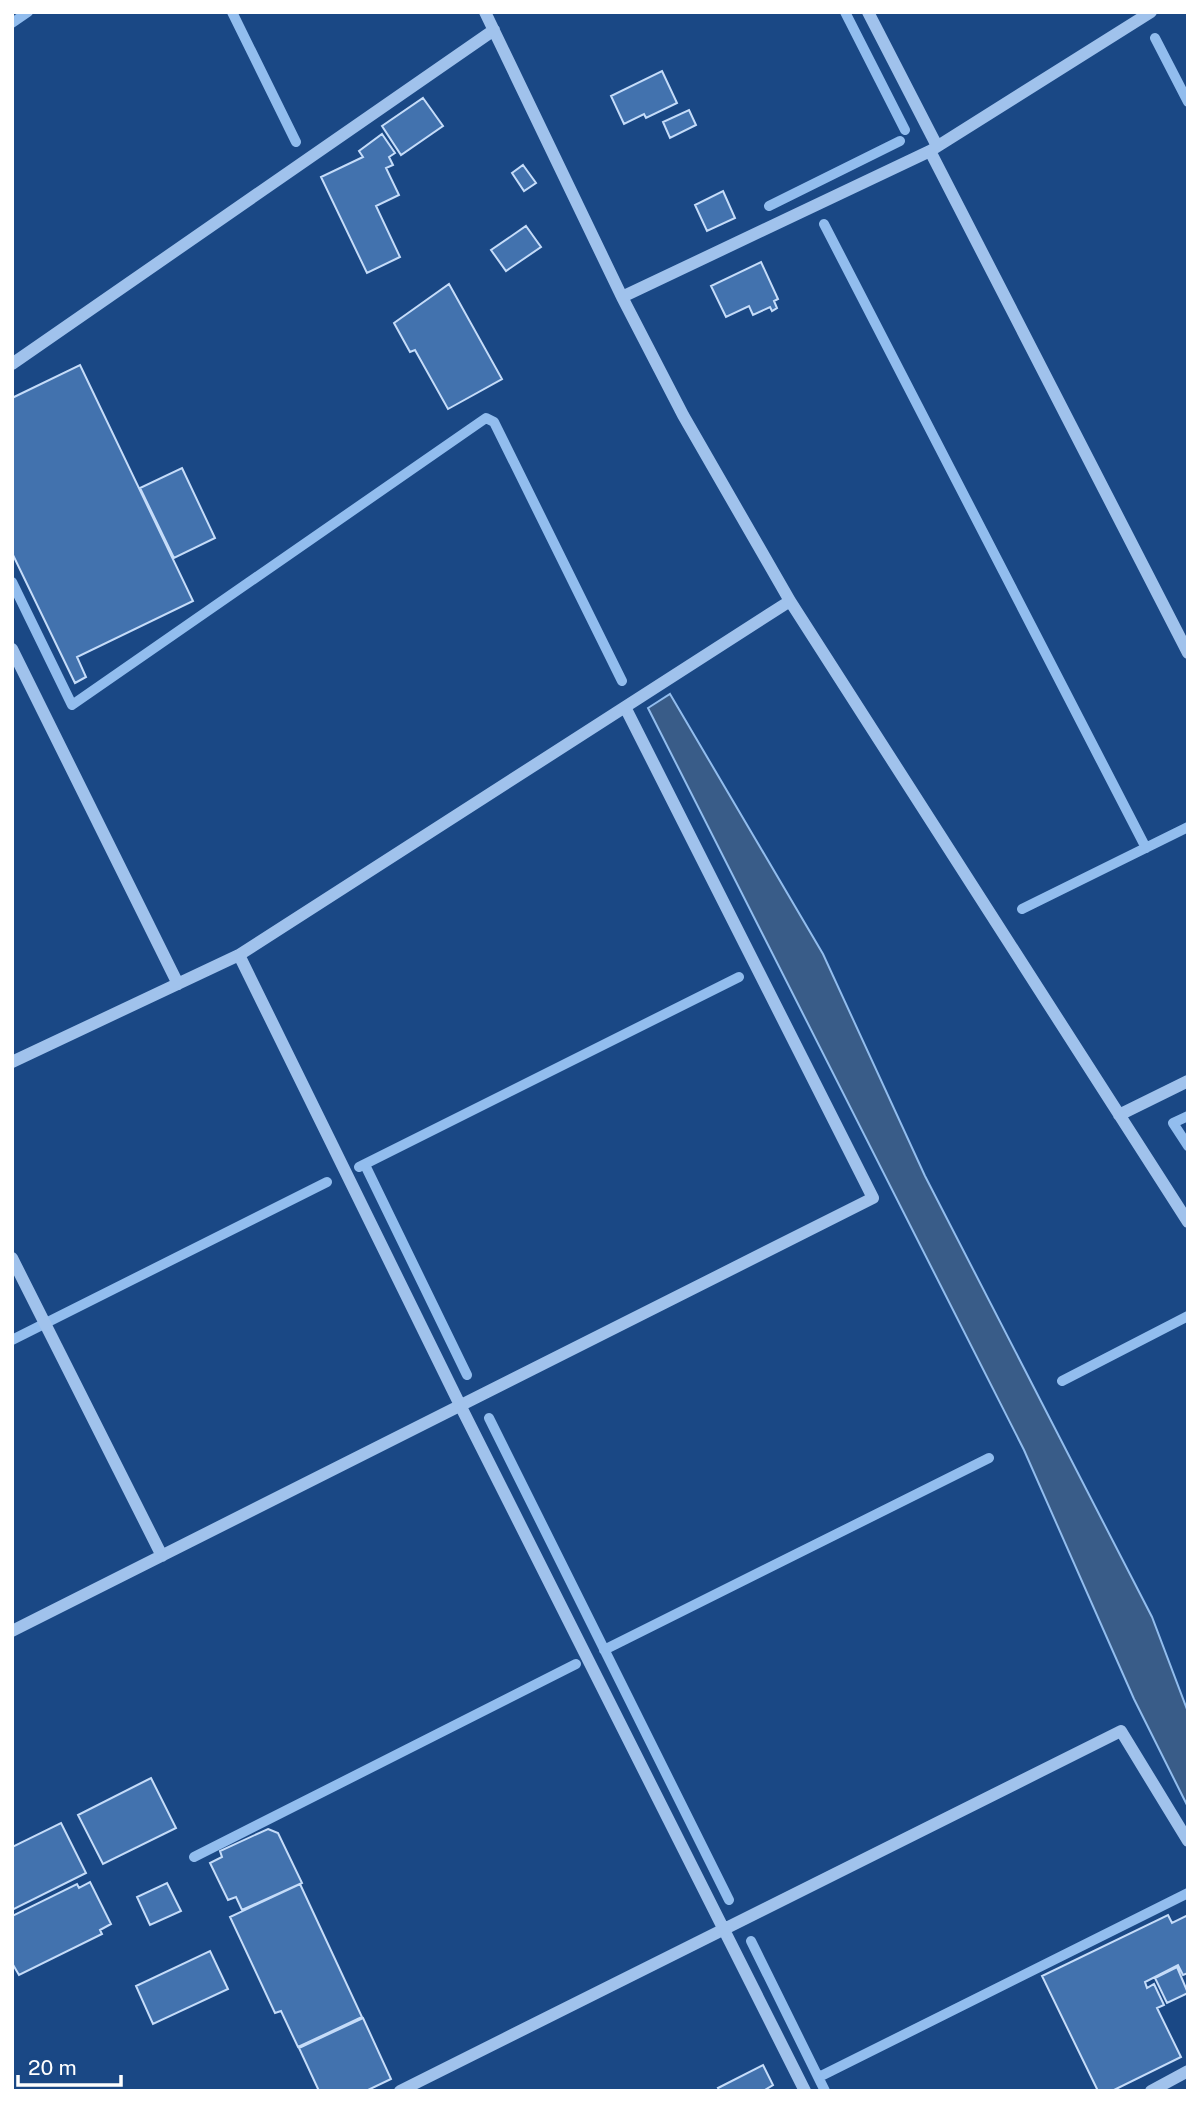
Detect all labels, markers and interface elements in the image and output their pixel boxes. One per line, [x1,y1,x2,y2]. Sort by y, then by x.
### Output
scale bar [18,2044,121,2088]
text: 20 m [28,2055,77,2080]

